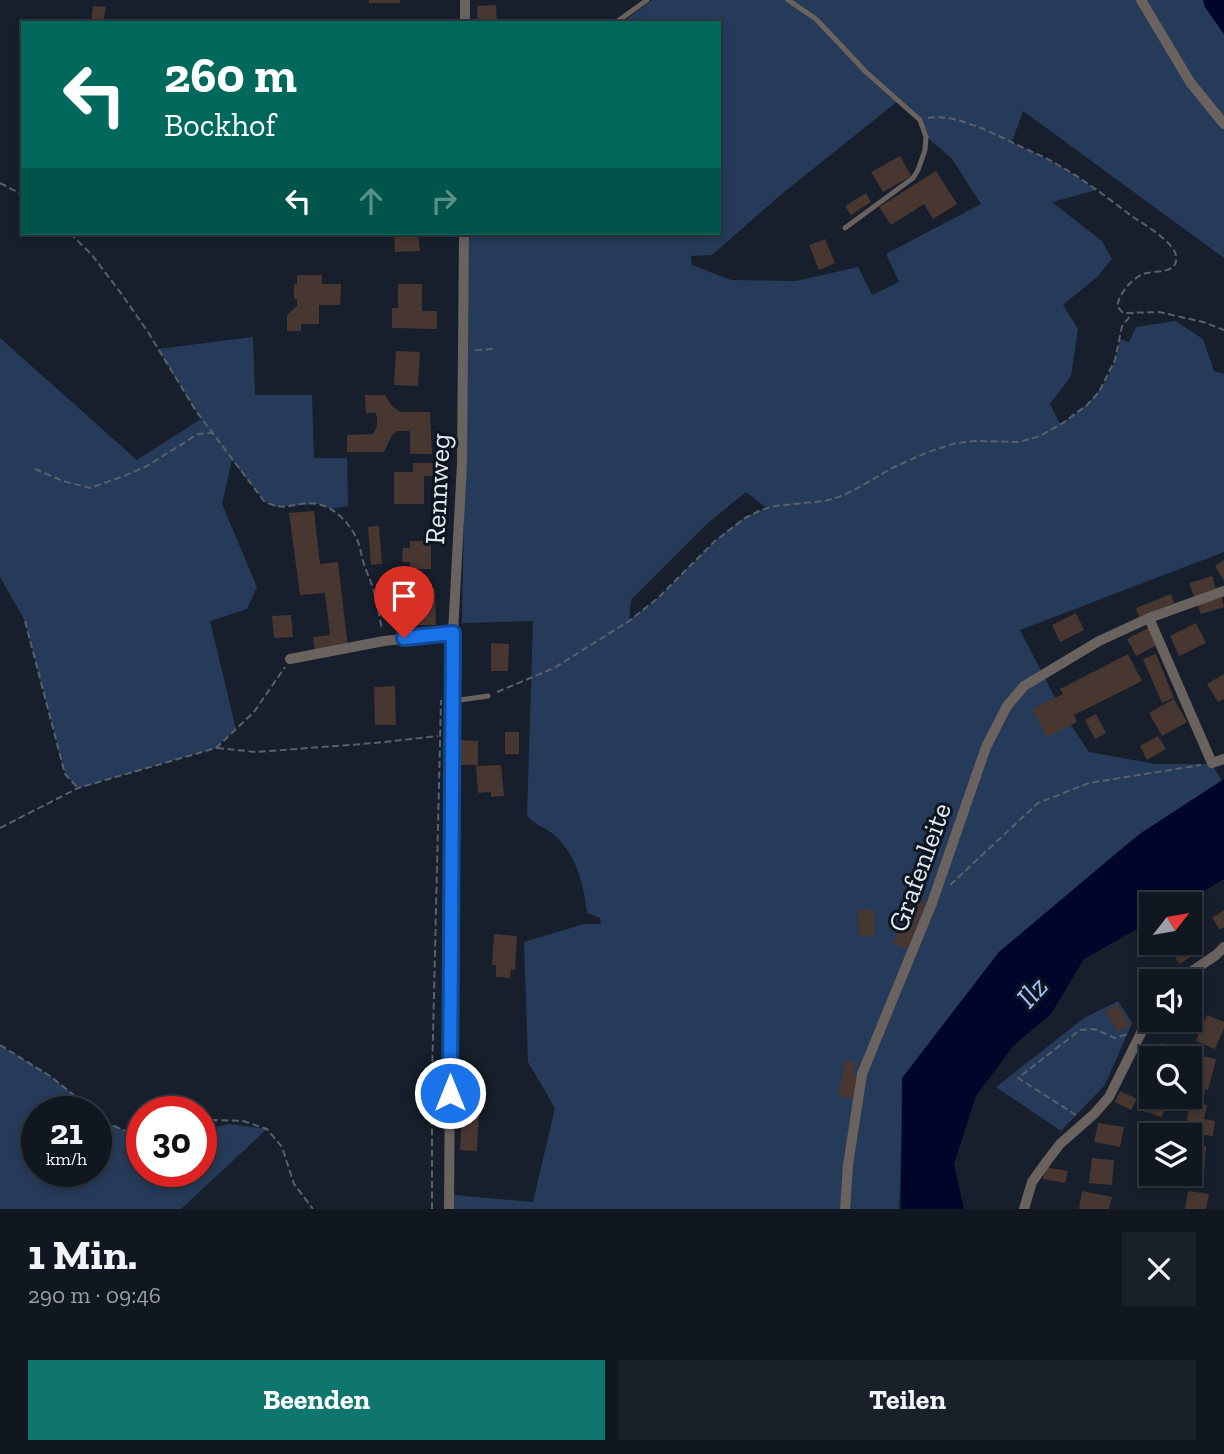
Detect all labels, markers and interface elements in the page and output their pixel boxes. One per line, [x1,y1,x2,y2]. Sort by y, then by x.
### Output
text: 260 m [164,46,297,105]
icon: left [49,49,140,140]
text: Bockhof [164,106,276,144]
icon: left [279,182,317,220]
icon: ahead [352,182,390,220]
icon: right [425,182,463,220]
street label: Rennweg [418,433,457,545]
pin [374,566,434,638]
icon: arrive [385,577,423,615]
street label: Grafenleite [881,798,958,936]
north arrow [1139,892,1202,956]
map controls [1139,892,1202,1186]
water label: Ilz [1009,969,1055,1015]
button: sound [1139,969,1202,1032]
button: search [1139,1046,1202,1109]
position arrow [413,1056,487,1130]
speed limit sign: 30 [126,1096,217,1187]
text: 21 [50,1111,83,1153]
button: layers [1139,1123,1202,1186]
text: km/h [46,1148,87,1170]
text: 1 Min. [28,1229,137,1280]
button: close [1122,1232,1196,1306]
text: 290 m · 09:46 [28,1281,161,1309]
button: Beenden [28,1360,605,1440]
button: Teilen [619,1360,1196,1440]

